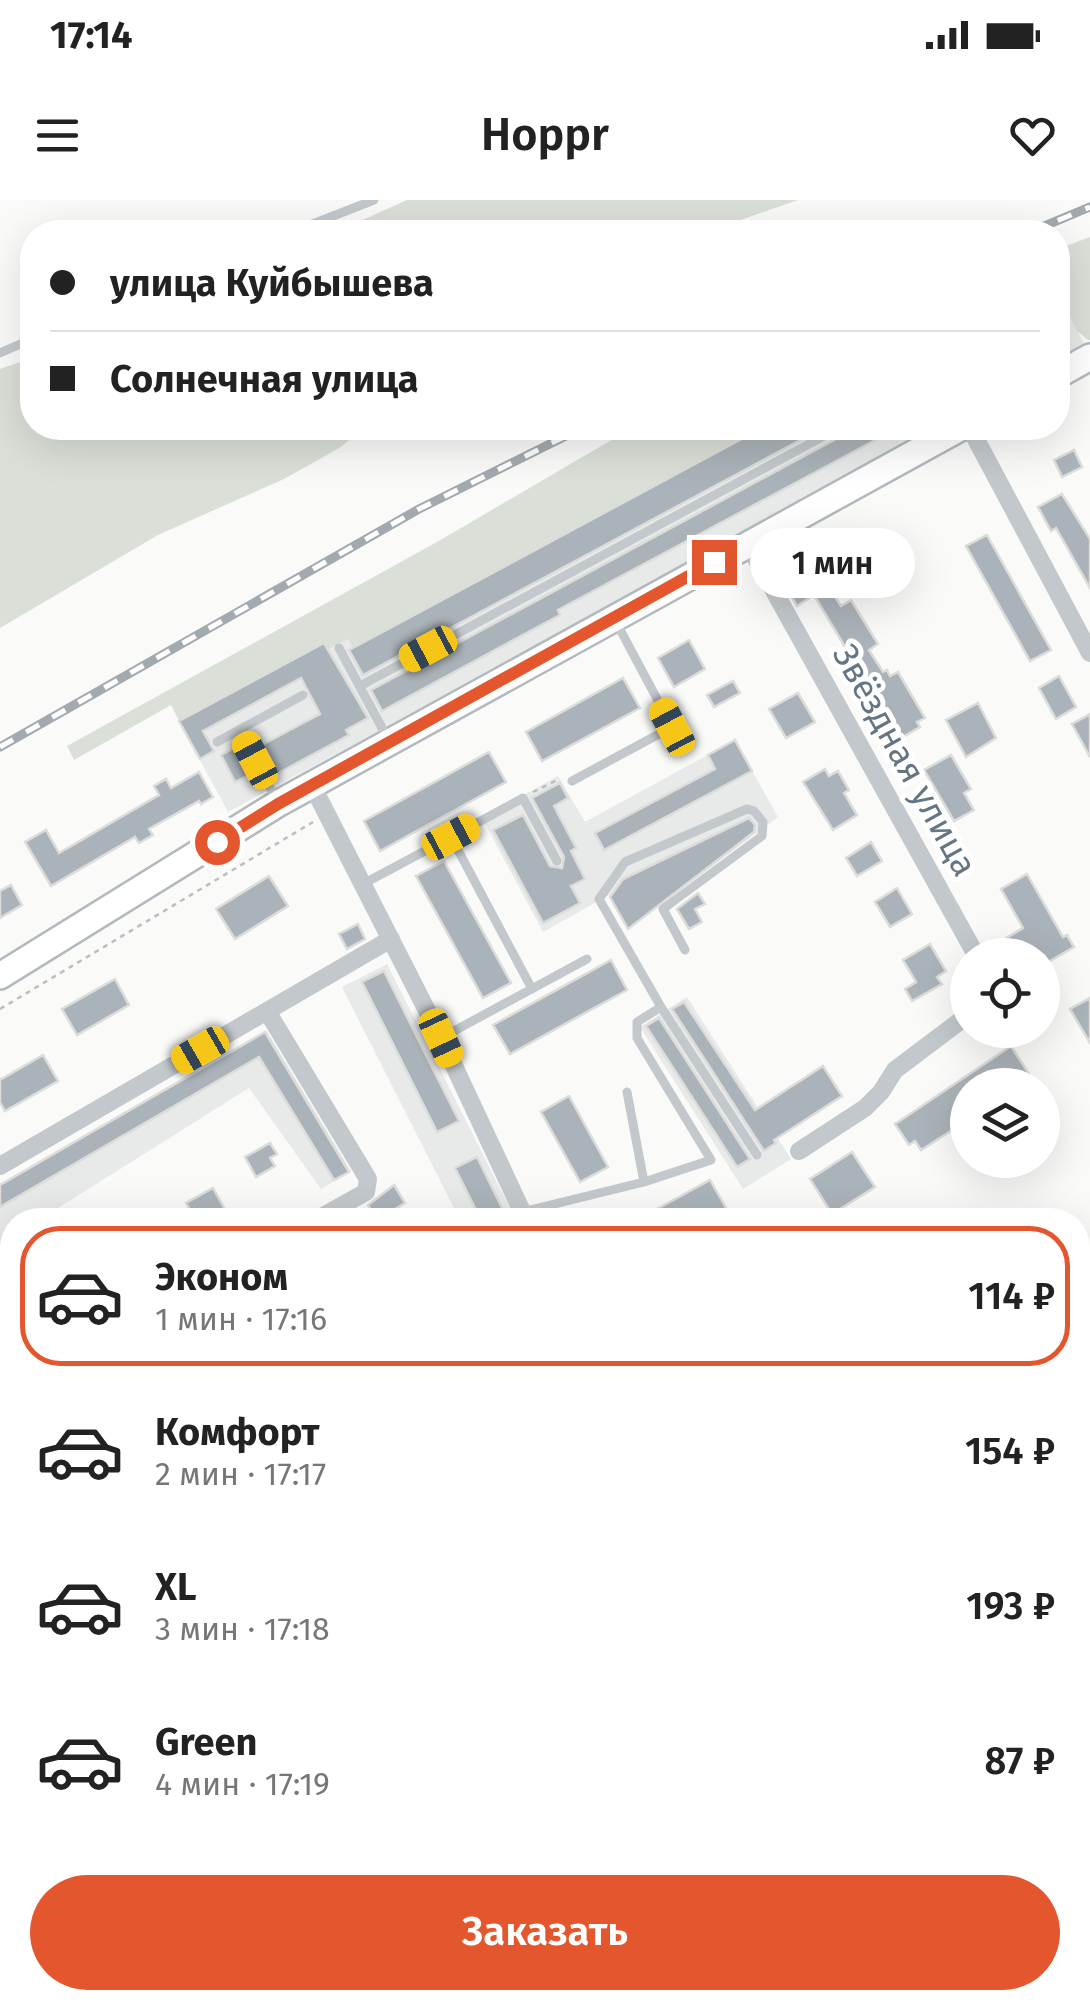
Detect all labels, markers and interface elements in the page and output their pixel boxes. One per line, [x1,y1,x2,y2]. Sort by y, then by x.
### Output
text: 17:14 [50,12,132,58]
icon: menu [30,108,85,163]
text: Hoppr [481,108,609,162]
icon: heart [1005,108,1060,163]
text: улица Куйбышева [110,260,434,306]
text: Солнечная улица [110,356,419,402]
callout: 1 мин [749,527,914,597]
route end [692,540,737,585]
text: 1 мин [792,544,873,582]
car [394,622,462,676]
street label: Звёздная улица [824,637,986,883]
car [645,693,699,761]
car [228,726,282,794]
car [417,810,485,864]
route start [195,820,240,865]
map controls [950,938,1060,1178]
button: locate [950,938,1060,1048]
car [415,1004,467,1072]
car [167,1022,233,1078]
button: layers [950,1068,1060,1178]
icon: car [35,1251,125,1341]
text: Эконом [155,1254,288,1300]
text: 114 ₽ [968,1273,1055,1319]
text: 1 мин · 17:16 [155,1300,327,1338]
icon: car [35,1406,125,1496]
text: Комфорт [155,1409,319,1455]
text: 154 ₽ [965,1428,1055,1474]
text: 2 мин · 17:17 [155,1455,326,1493]
icon: car [35,1561,125,1651]
text: XL [155,1564,197,1610]
text: 193 ₽ [966,1583,1055,1629]
text: 3 мин · 17:18 [155,1610,330,1648]
icon: car [35,1716,125,1806]
text: Green [155,1719,258,1765]
text: 87 ₽ [985,1738,1055,1784]
text: 4 мин · 17:19 [155,1765,330,1803]
button: Заказать [30,1875,1060,1990]

